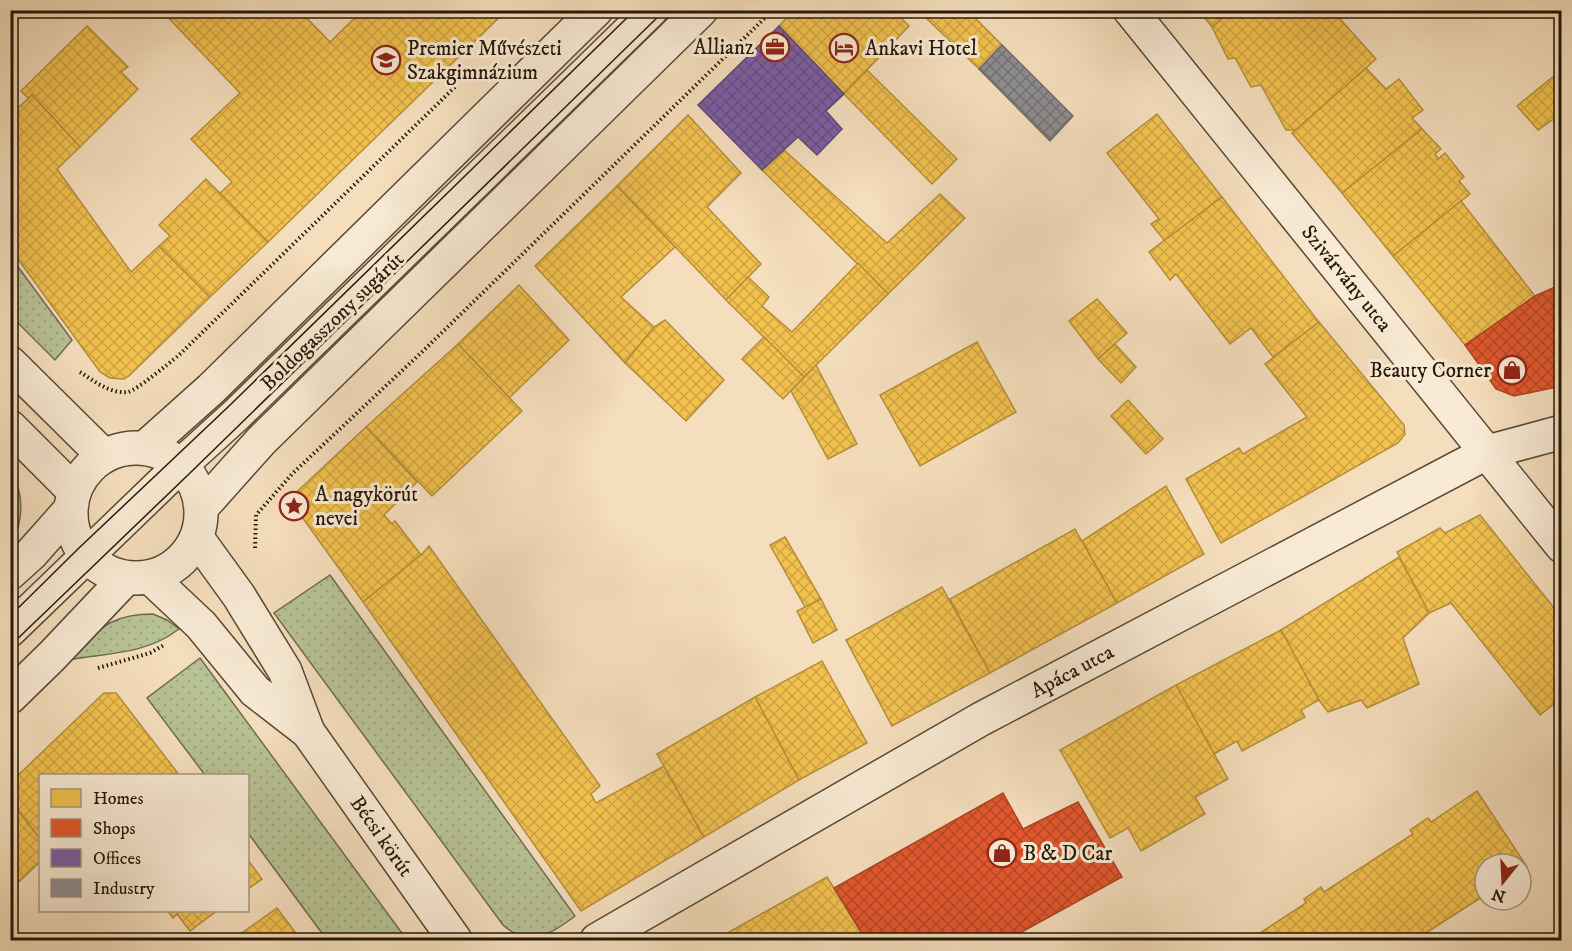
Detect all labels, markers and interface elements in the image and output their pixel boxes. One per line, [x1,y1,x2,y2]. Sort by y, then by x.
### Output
office icon: Allianz [759,31,791,63]
hotel icon: Ankavi Hotel [828,32,860,64]
place label: Allianz [694,35,754,61]
place label: Premier Művészeti Szakgimnázium [407,36,562,86]
place label: Ankavi Hotel [865,36,978,62]
school or university icon: Premier Művészeti Szakgimnázium [370,44,402,76]
street label: Szivárvány utca [1295,220,1397,337]
street label: Boldogasszony sugárút [256,246,410,397]
shop icon: Beauty Corner [1496,354,1528,386]
place label: Beauty Corner [1369,358,1491,384]
place label: A nagykörút nevei [315,482,418,532]
place icon: A nagykörút nevei [278,490,310,522]
street label: Apáca utca [1027,639,1118,705]
legend [39,774,249,912]
text: Homes [93,788,144,810]
street label: Bécsi körút [344,791,419,882]
text: Shops [93,818,136,840]
shop icon: B & D Car [986,837,1018,869]
place label: B & D Car [1023,841,1112,867]
text: Offices [93,848,141,870]
north arrow [1473,852,1533,912]
text: Industry [93,878,155,900]
text: N [1489,884,1508,907]

